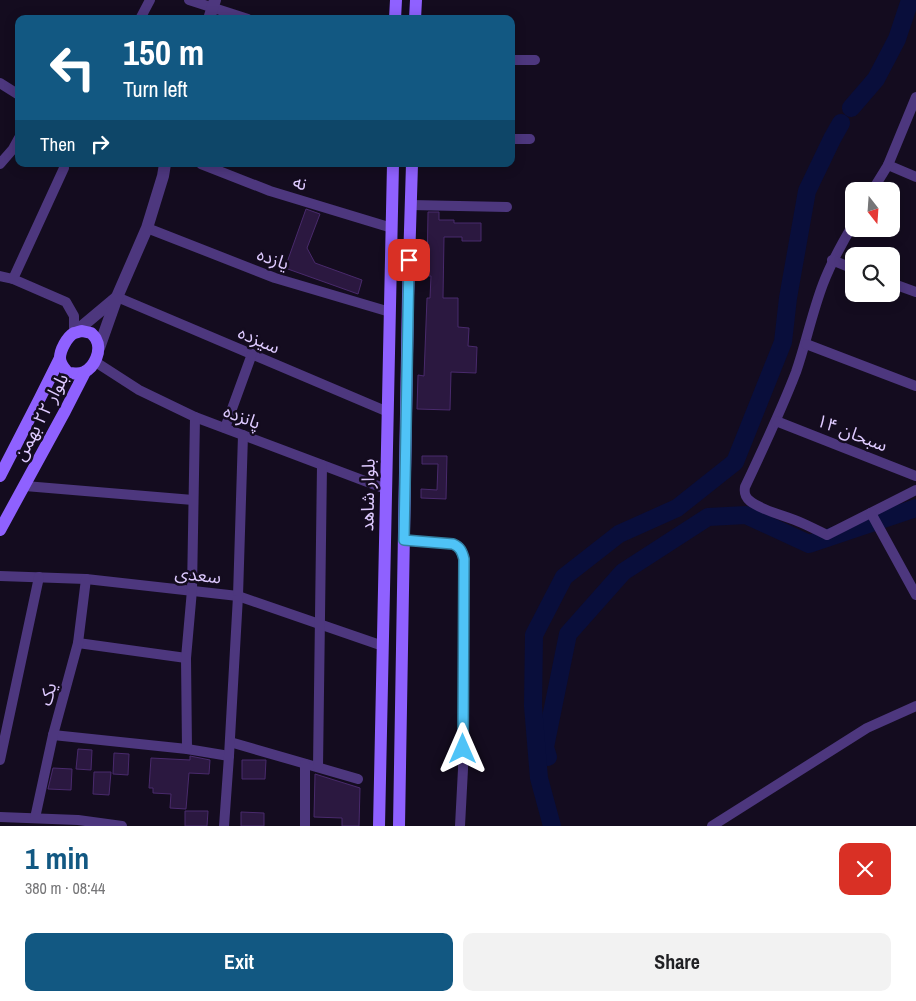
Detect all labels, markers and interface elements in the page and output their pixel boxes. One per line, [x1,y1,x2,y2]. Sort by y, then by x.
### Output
text: 150 m [123,29,204,76]
icon: left [40,35,105,100]
text: Turn left [123,74,188,104]
icon: right [86,130,114,158]
text: Then [40,131,76,157]
street label: نه [290,169,310,196]
north arrow [845,182,900,238]
map controls [845,182,900,302]
pin [388,239,430,281]
street label: یازده [254,241,293,276]
icon: arrive [395,246,423,274]
button: search [845,247,900,302]
street label: سیزده [234,320,284,360]
street label: بلوار ۲۲ بهمن [7,369,74,465]
street label: پانزده [220,398,264,435]
street label: سبحان ۱۴ [813,408,891,457]
street label: بلوار شاهد [354,458,381,532]
street label: سعدی [173,560,223,589]
street label: یک [32,680,63,708]
position arrow [436,722,488,774]
text: 1 min [25,838,89,878]
button: close [839,843,891,895]
text: 380 m · 08:44 [25,877,105,899]
button: Exit [25,933,453,991]
button: Share [463,933,891,991]

